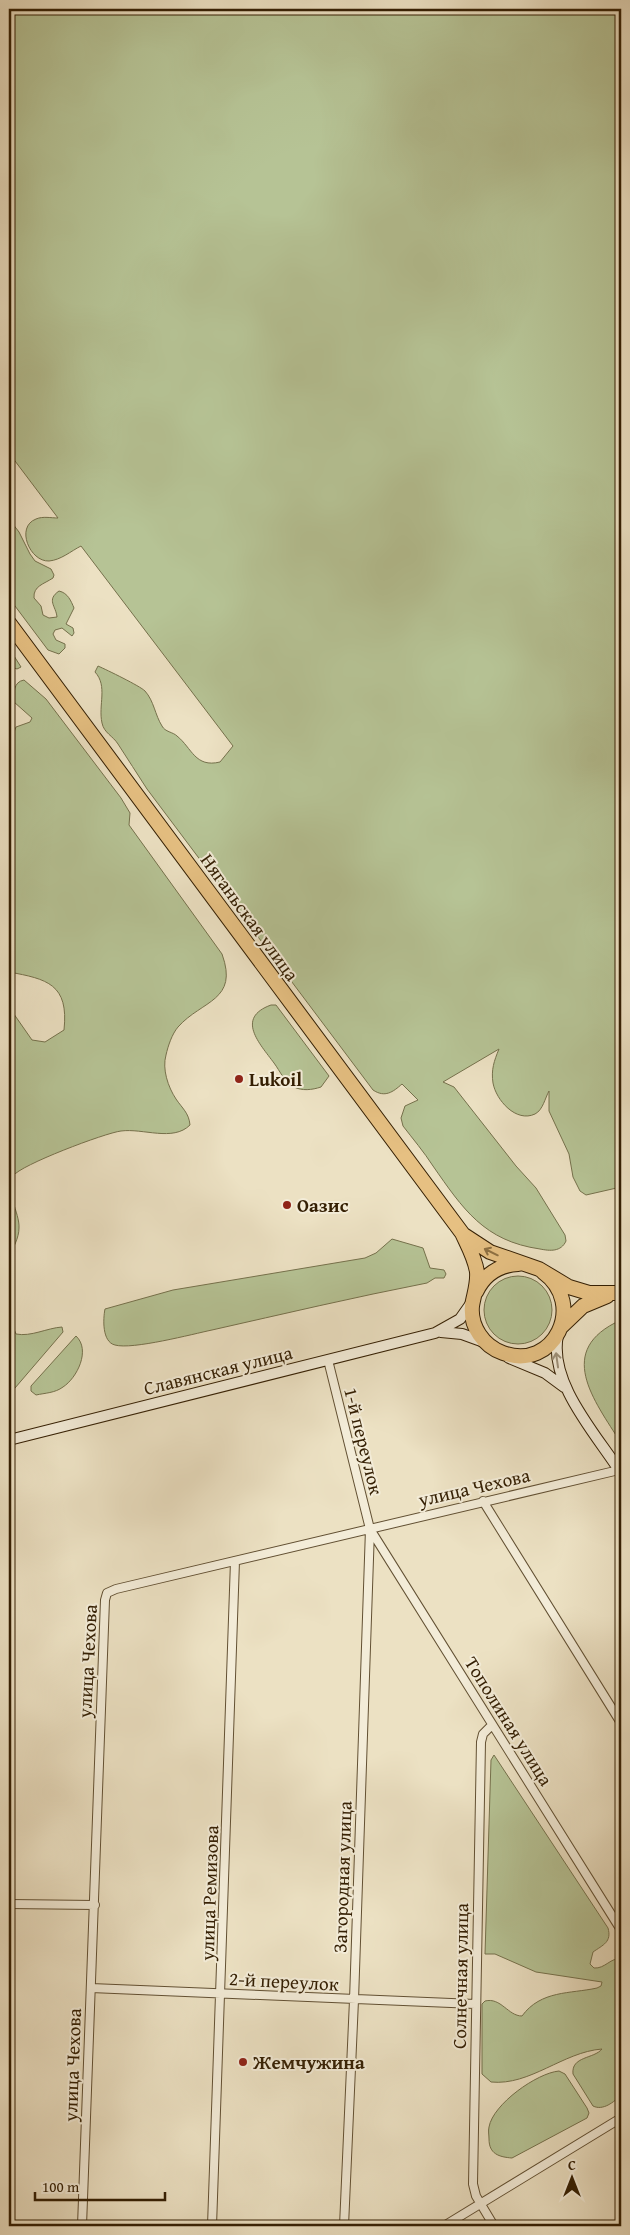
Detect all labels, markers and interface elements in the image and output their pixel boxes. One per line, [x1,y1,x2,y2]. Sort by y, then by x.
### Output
street label: Няганьская улица [194,847,306,987]
place label: Lukoil [249,1065,302,1093]
marker: Lukoil [233,1073,245,1085]
place label: Оазис [297,1191,349,1219]
marker: Оазис [281,1199,293,1211]
one-way arrow [484,1247,499,1256]
street label: Славянская улица [141,1338,295,1402]
one-way arrow [552,1353,562,1369]
street label: 1-й переулок [337,1384,391,1498]
street label: улица Чехова [414,1461,533,1514]
street label: улица Чехова [70,1604,104,1719]
street label: Тополиная улица [458,1651,560,1791]
street label: Загородная улица [325,1801,359,1953]
street label: улица Ремизова [193,1825,225,1962]
street label: Солнечная улица [445,1903,475,2049]
street label: 2-й переулок [228,1964,340,1998]
street label: улица Чехова [56,2008,88,2123]
place label: Жемчужина [252,2048,365,2076]
marker: Жемчужина [237,2056,249,2068]
north arrow [548,2152,598,2202]
text: С [568,2155,576,2175]
scale bar [35,2170,165,2202]
text: 100 m [42,2176,80,2197]

